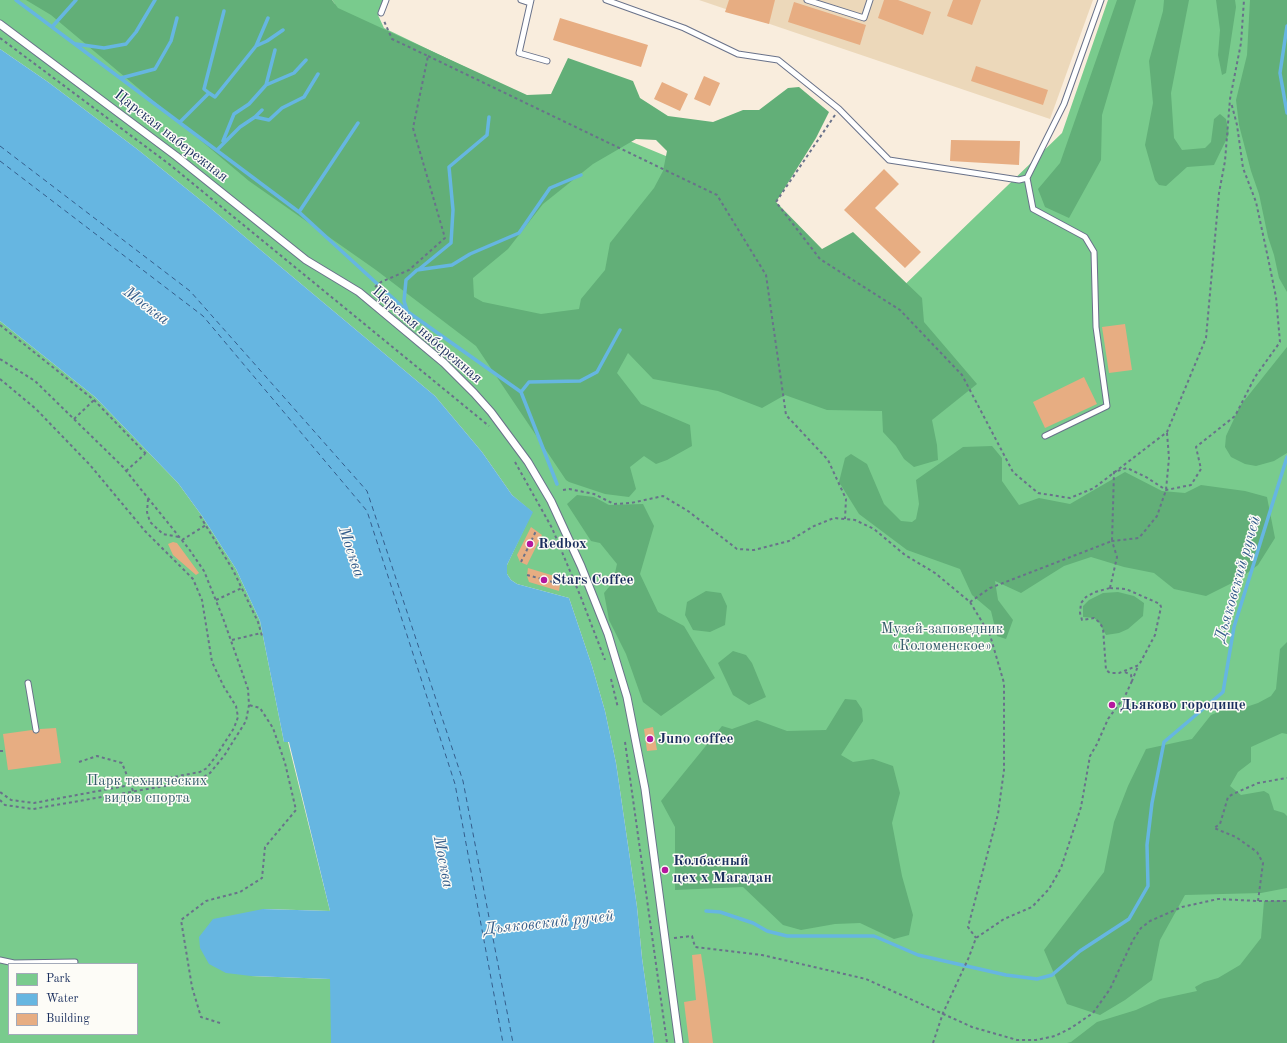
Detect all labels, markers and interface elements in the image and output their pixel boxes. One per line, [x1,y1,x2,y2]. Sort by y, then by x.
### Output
street label: Царская набережная [110,86,232,186]
water label: Москва [119,282,173,330]
street label: Царская набережная [368,282,486,388]
water label: Дьяковский ручей [1211,514,1265,644]
water label: Москва [333,524,369,580]
place label: Redbox [538,535,587,553]
marker: Redbox [525,539,535,549]
place label: Stars Coffee [552,571,634,589]
marker: Stars Coffee [539,575,549,585]
park label: Музей-заповедник «Коломенское» [881,620,1003,655]
place label: Дьяково городище [1120,696,1246,714]
marker: Дьяково городище [1107,700,1117,710]
place label: Juno coffee [658,730,734,748]
marker: Juno coffee [645,734,655,744]
park label: Парк технических видов спорта [86,772,208,807]
water label: Москва [429,834,457,890]
place label: Колбасный цех x Магадан [673,852,772,887]
marker: Колбасный цех x Магадан [660,865,670,875]
water label: Дьяковский ручей [483,907,615,939]
legend [8,963,138,1035]
text: Park [46,973,71,985]
text: Water [46,993,78,1005]
text: Building [46,1013,90,1025]

